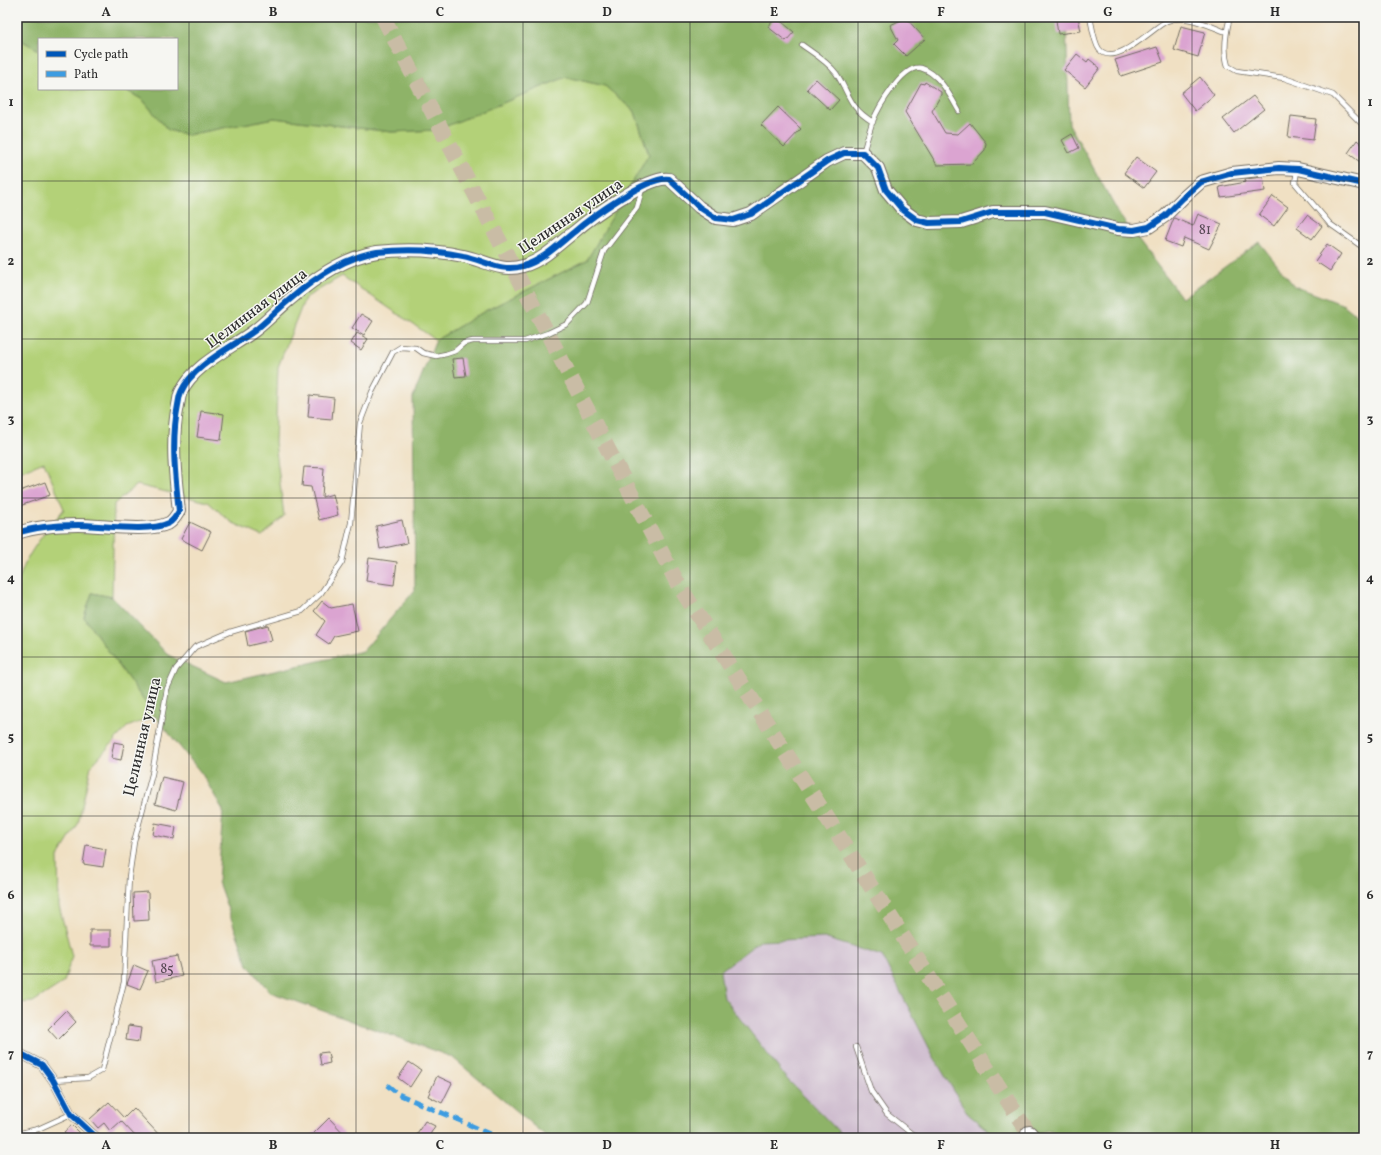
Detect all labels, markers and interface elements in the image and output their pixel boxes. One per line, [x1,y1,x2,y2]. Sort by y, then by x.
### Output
text: A [101,4,111,22]
text: B [269,4,278,22]
text: C [436,4,444,22]
text: D [602,4,612,22]
text: E [770,4,778,22]
text: F [937,4,945,22]
text: G [1103,4,1113,22]
text: H [1270,4,1280,22]
legend [38,38,178,90]
text: Cycle path [74,47,129,63]
text: Path [74,67,98,83]
text: 1 [8,94,14,112]
text: 1 [1367,94,1373,112]
street label: Целинная улица [514,174,628,260]
house number: 81 [1199,221,1211,240]
text: 2 [8,253,15,271]
text: 2 [1367,253,1374,271]
street label: Целинная улица [202,264,312,354]
text: 3 [8,411,15,429]
text: 3 [1367,411,1374,429]
text: 4 [7,570,15,588]
text: 4 [1366,570,1374,588]
street label: Целинная улица [119,675,167,799]
text: 5 [8,729,14,747]
text: 5 [1367,729,1373,747]
text: 6 [7,887,15,905]
text: 6 [1366,887,1374,905]
house number: 85 [160,960,174,979]
text: 7 [8,1046,14,1064]
text: 7 [1367,1046,1373,1064]
text: A [101,1137,111,1155]
text: B [269,1137,278,1155]
text: C [436,1137,444,1155]
text: D [602,1137,612,1155]
text: E [770,1137,778,1155]
text: F [937,1137,945,1155]
text: G [1103,1137,1113,1155]
text: H [1270,1137,1280,1155]

